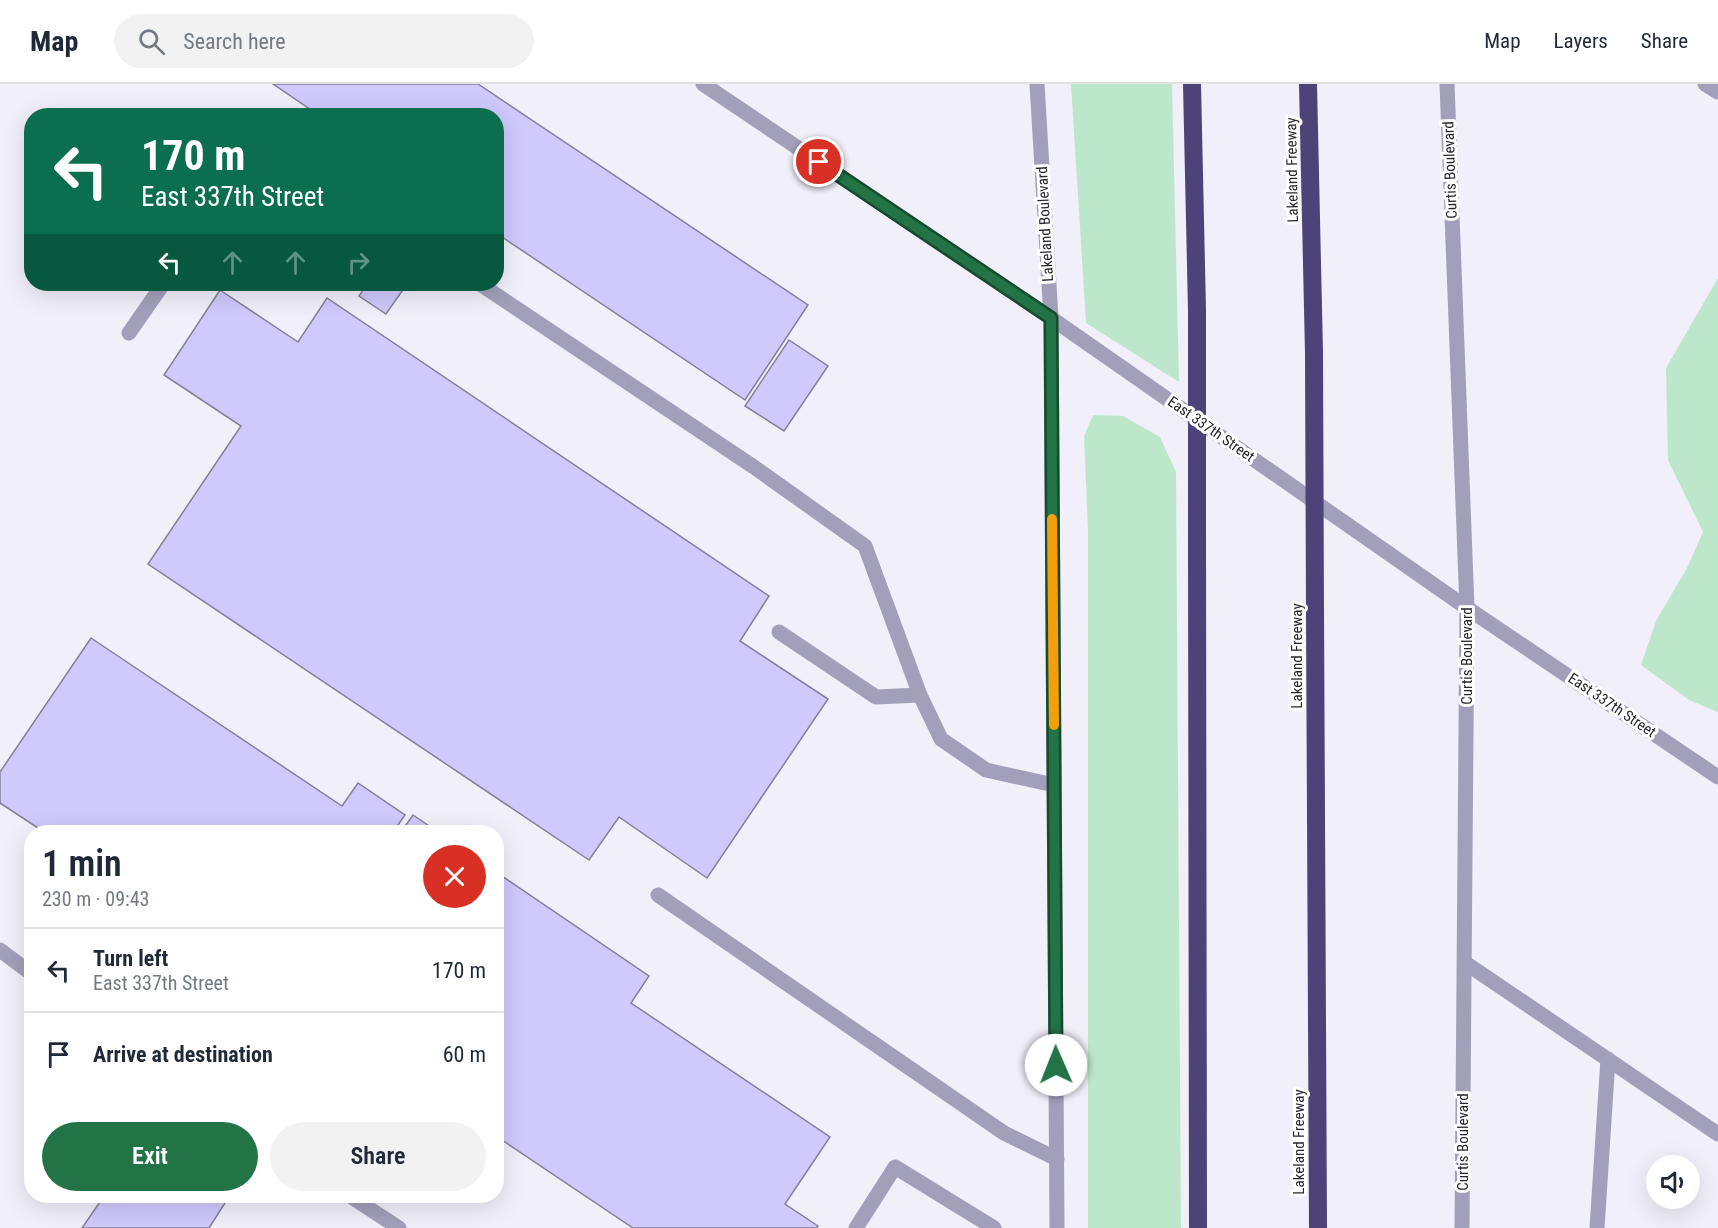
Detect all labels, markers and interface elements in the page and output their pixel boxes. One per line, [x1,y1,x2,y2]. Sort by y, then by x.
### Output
search box [114,14,534,68]
text: Map [30,25,78,58]
icon: search [135,25,168,58]
text: Search here [183,29,286,54]
text: Map [1484,29,1521,53]
text: Layers [1554,29,1608,53]
text: Share [1641,29,1688,53]
street label: Lakeland Freeway [1282,117,1302,223]
street label: Curtis Boulevard [1439,121,1461,219]
text: 170 m [141,131,246,180]
icon: left [42,132,120,210]
pin [793,136,844,187]
icon: arrive [802,145,835,178]
street label: Lakeland Boulevard [1033,166,1057,282]
text: East 337th Street [141,181,324,213]
icon: left [153,246,186,279]
icon: ahead [216,246,249,279]
icon: ahead [279,246,312,279]
icon: right [342,246,375,279]
street label: East 337th Street [1164,392,1258,466]
street label: Lakeland Freeway [1288,603,1306,709]
street label: Curtis Boulevard [1458,607,1476,705]
street label: East 337th Street [1565,669,1659,741]
text: 1 min [42,843,122,885]
button: close [423,845,486,908]
text: 230 m · 09:43 [42,887,149,911]
text: Turn left [93,946,168,971]
icon: left [42,954,75,987]
text: 170 m [432,958,486,983]
text: East 337th Street [93,971,229,995]
position arrow [1024,1033,1088,1097]
icon: arrive [42,1038,75,1071]
text: Arrive at destination [93,1042,273,1067]
text: 60 m [443,1042,486,1067]
street label: Lakeland Freeway [1290,1089,1308,1195]
street label: Curtis Boulevard [1454,1093,1472,1191]
button: Exit [42,1122,258,1191]
button: Share [270,1122,486,1191]
map controls [1646,1155,1700,1209]
button: sound [1646,1155,1700,1209]

